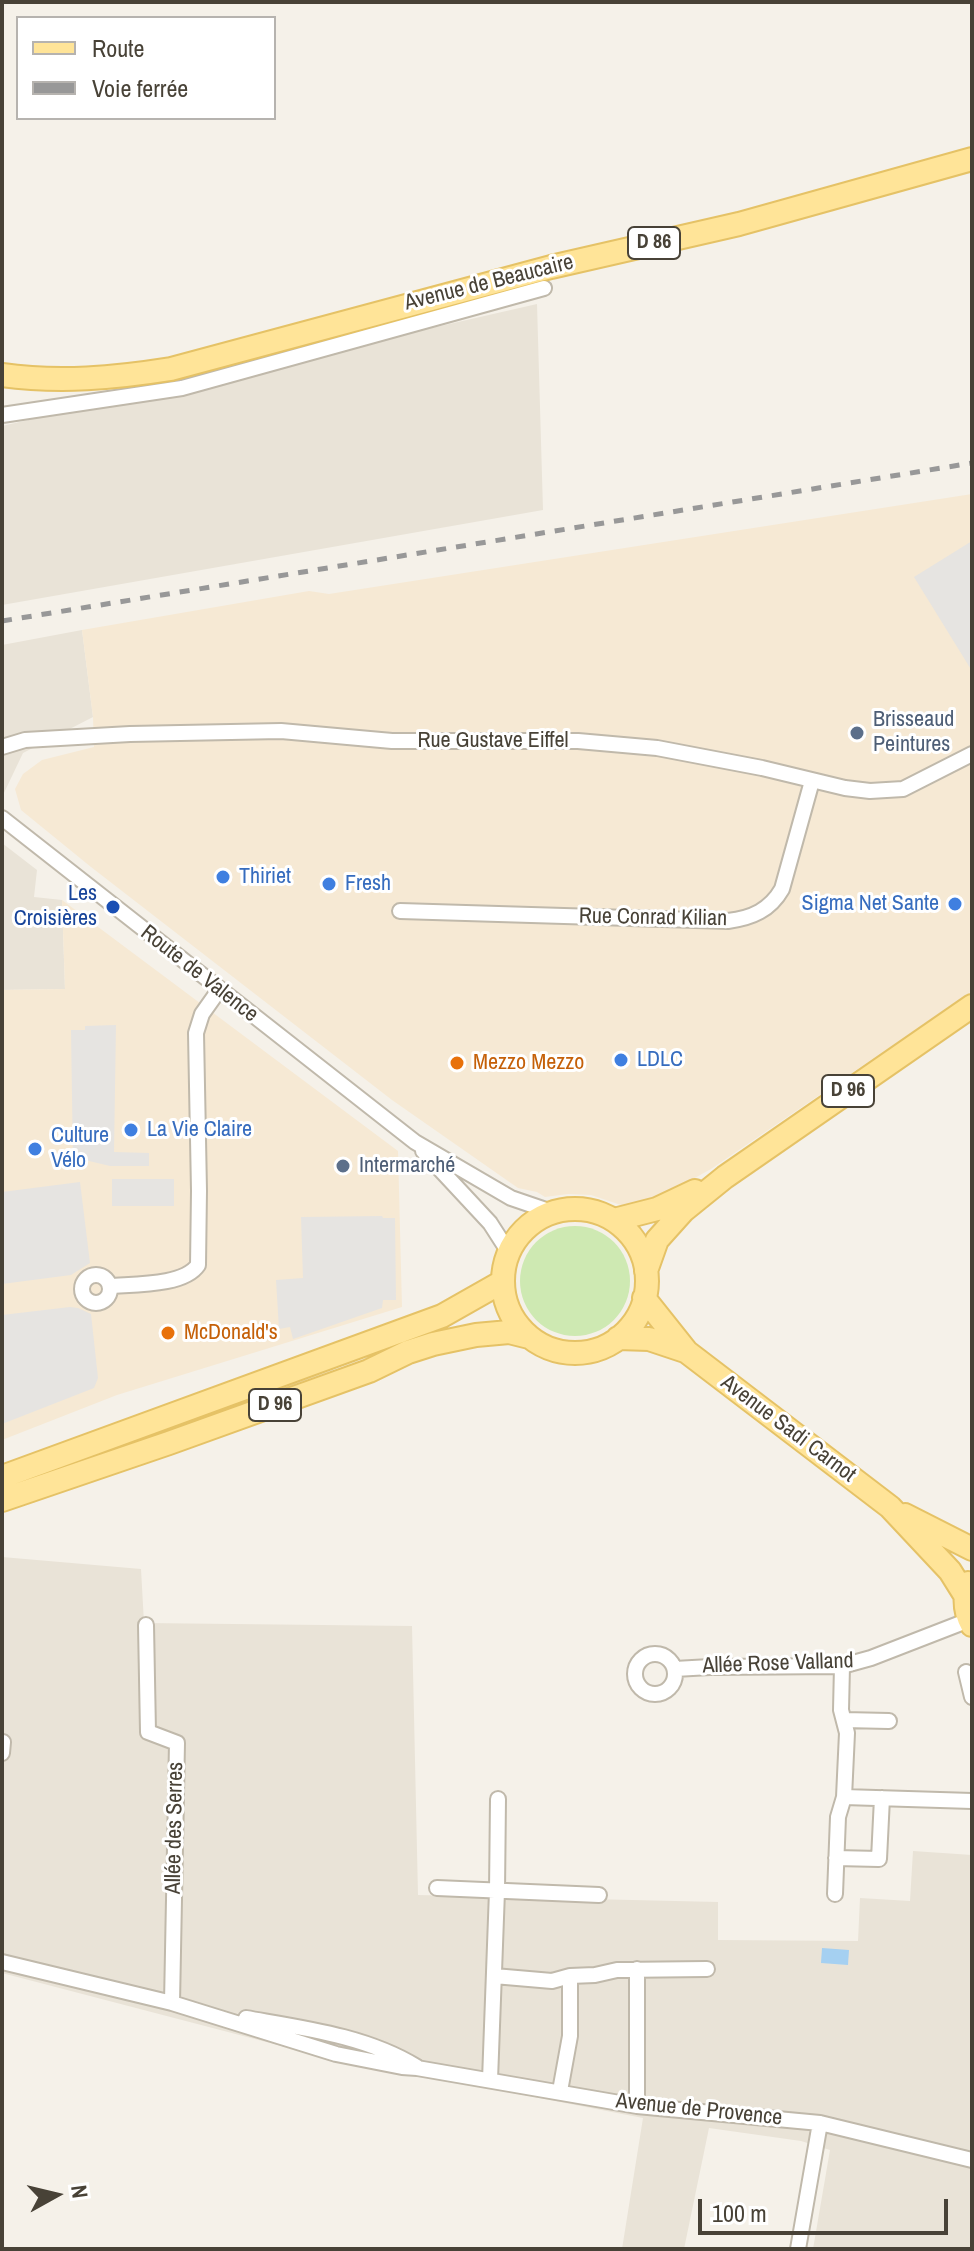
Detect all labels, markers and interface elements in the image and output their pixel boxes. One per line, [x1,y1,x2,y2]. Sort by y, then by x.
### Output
legend [16,16,276,120]
text: Route [92,32,145,64]
text: Voie ferrée [92,72,188,104]
road number: D 86 [628,227,680,259]
street label: Avenue de Beaucaire [402,249,576,317]
place label: Brisseaud Peintures [873,707,954,758]
marker: Brisseaud Peintures [848,724,866,742]
street label: Rue Gustave Eiffel [417,728,569,754]
place label: Thiriet [239,864,291,890]
marker: Thiriet [214,868,232,886]
place label: Fresh [345,871,391,897]
marker: Fresh [320,875,338,893]
place label: Les Croisières [14,881,97,932]
place label: Sigma Net Sante [802,891,939,917]
marker: Sigma Net Sante [946,895,964,913]
marker: Les Croisières [104,898,122,916]
street label: Rue Conrad Kilian [579,904,727,932]
street label: Route de Valence [135,920,263,1028]
place label: LDLC [637,1047,683,1073]
place label: Mezzo Mezzo [473,1050,584,1076]
marker: LDLC [612,1051,630,1069]
marker: Mezzo Mezzo [448,1054,466,1072]
road number: D 96 [822,1075,874,1107]
place label: La Vie Claire [147,1117,252,1143]
marker: La Vie Claire [122,1121,140,1139]
place label: Culture Vélo [51,1123,109,1174]
marker: Culture Vélo [26,1140,44,1158]
place label: Intermarché [359,1153,455,1179]
marker: Intermarché [334,1157,352,1175]
place label: McDonald's [184,1320,278,1346]
marker: McDonald's [159,1324,177,1342]
street label: Avenue Sadi Carnot [715,1370,861,1488]
road number: D 96 [249,1389,301,1421]
street label: Allée Rose Valland [702,1648,854,1680]
street label: Allée des Serres [161,1762,189,1894]
street label: Avenue de Provence [614,2088,784,2132]
north arrow [16,2155,96,2235]
text: N [64,2183,96,2200]
scale bar [702,2183,952,2233]
text: 100 m [712,2197,767,2229]

